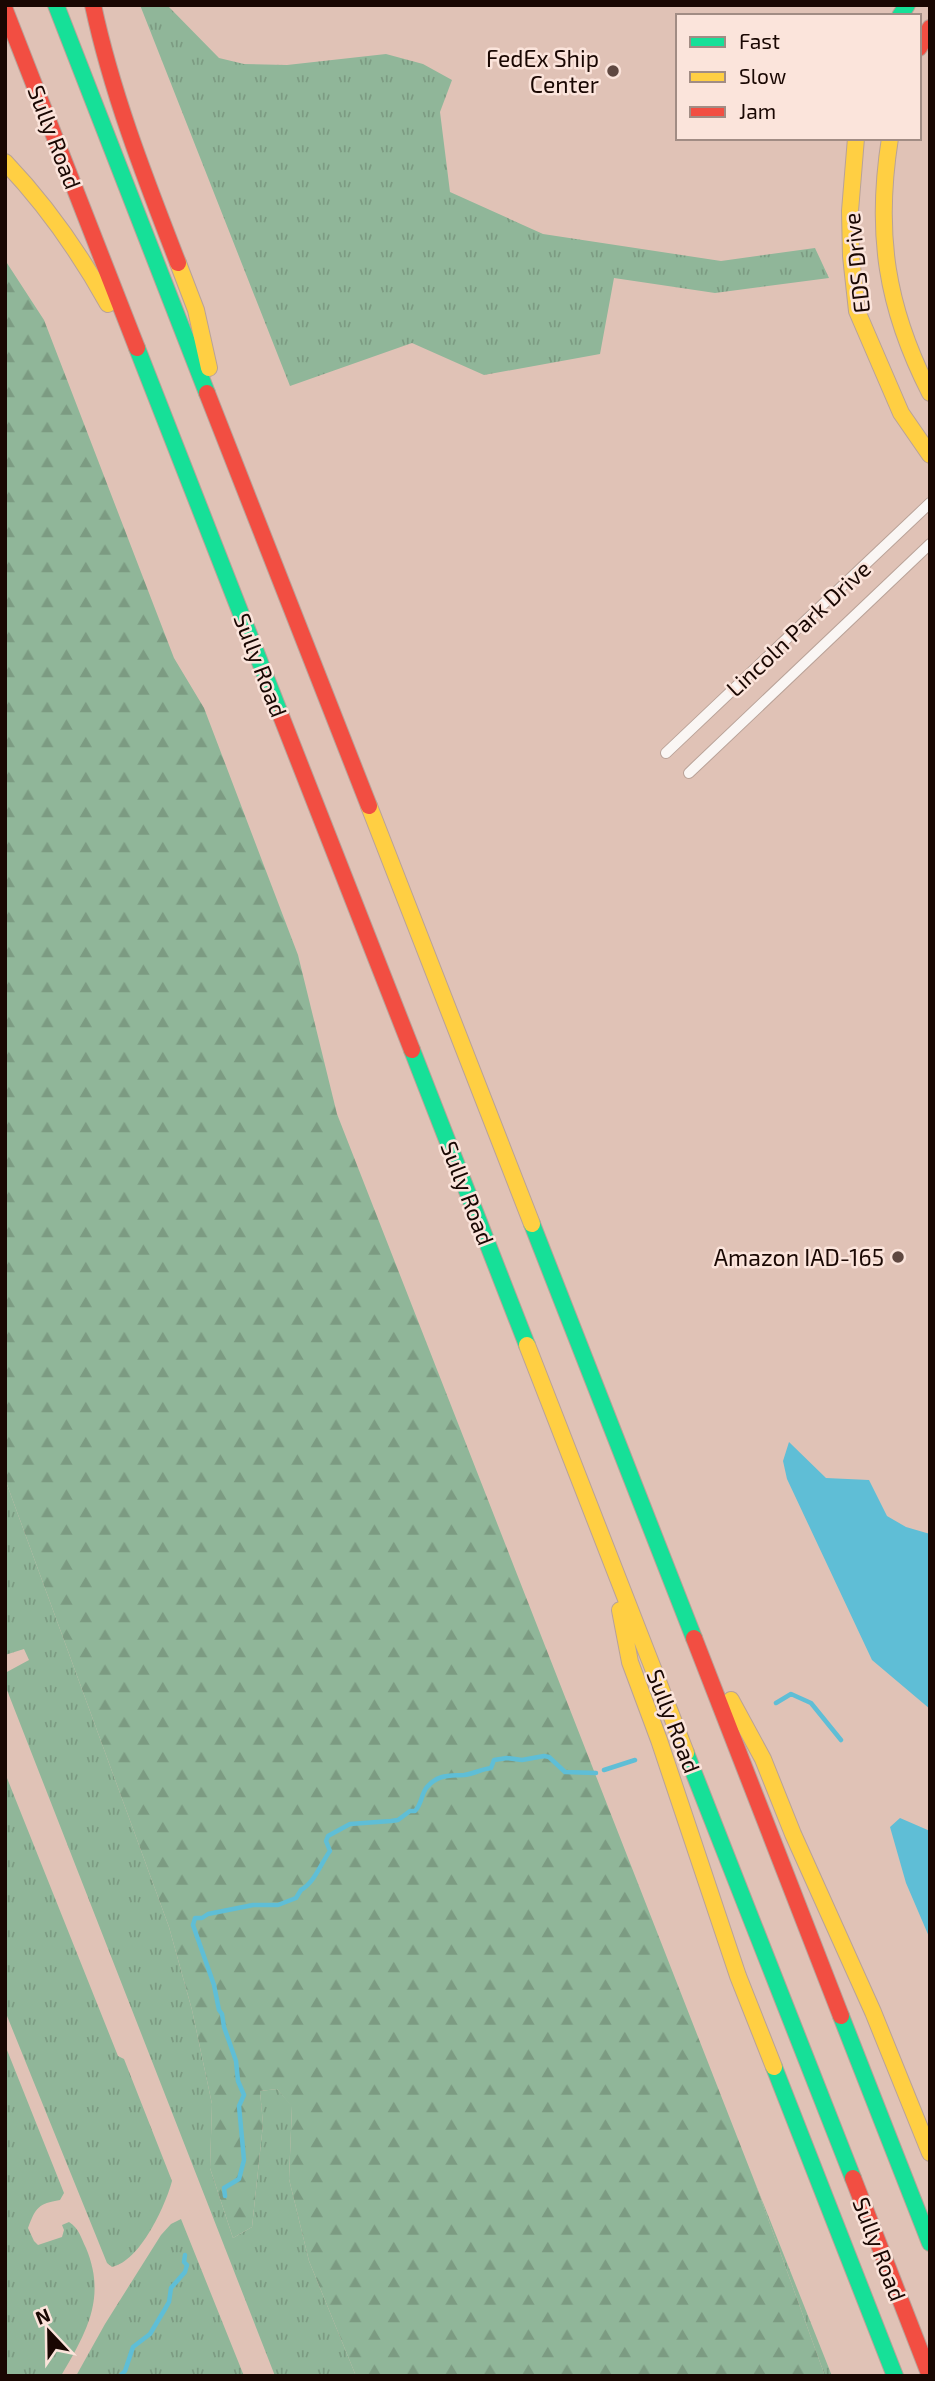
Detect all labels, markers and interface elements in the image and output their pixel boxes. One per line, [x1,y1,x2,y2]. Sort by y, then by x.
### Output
legend [676,14,921,140]
text: Fast [739,28,780,53]
place label: FedEx Ship Center [486,44,599,98]
marker: FedEx Ship Center [605,63,621,79]
text: Slow [739,63,786,88]
street label: Sully Road [22,81,88,193]
text: Jam [739,98,776,123]
street label: EDS Drive [837,211,875,315]
street label: Lincoln Park Drive [720,554,876,702]
street label: Sully Road [228,609,294,721]
street label: Sully Road [435,1137,501,1249]
place label: Amazon IAD-165 [714,1243,884,1271]
marker: Amazon IAD-165 [890,1249,906,1265]
street label: Sully Road [641,1665,707,1777]
street label: Sully Road [847,2193,913,2305]
north arrow [14,2297,84,2367]
text: N [32,2303,53,2329]

